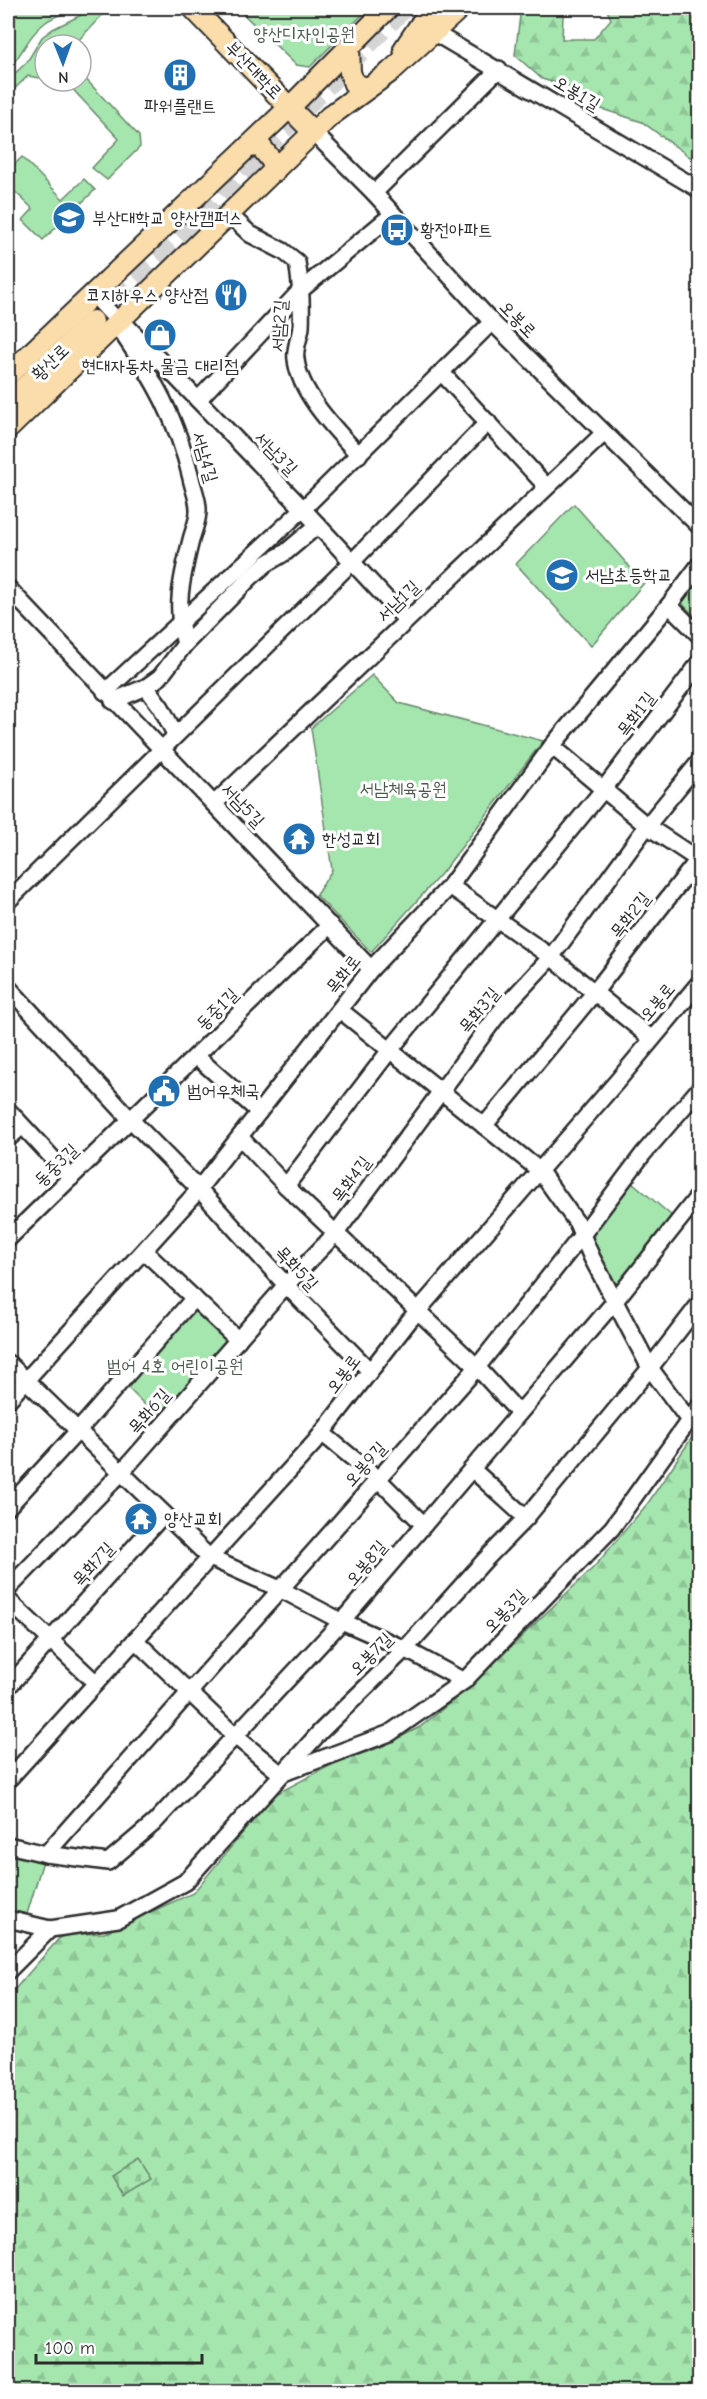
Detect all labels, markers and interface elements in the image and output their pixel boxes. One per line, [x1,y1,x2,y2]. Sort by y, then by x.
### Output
park label: 양산디자인공원 [253,24,355,45]
north arrow [33,33,93,93]
street label: 부산대학로 [221,37,286,104]
building icon: 파워플랜트 [162,57,198,93]
text: N [58,68,69,86]
street label: 오봉1길 [550,71,604,116]
place label: 파워플랜트 [144,96,216,117]
school or university icon: 부산대학교 양산캠퍼스 [51,200,87,236]
place label: 부산대학교 양산캠퍼스 [92,208,243,229]
bus stop icon: 황전아파트 [379,212,415,248]
place label: 황전아파트 [420,220,492,241]
restaurant icon: 코지하우스 양산점 [213,277,249,313]
place label: 코지하우스 양산점 [86,285,209,306]
street label: 오봉로 [495,296,540,342]
street label: 서남2길 [267,298,292,353]
shop icon: 현대자동차 물금 대리점 [142,317,178,353]
street label: 황산로 [27,340,73,385]
place label: 현대자동차 물금 대리점 [82,356,239,377]
street label: 서남3길 [250,427,302,480]
street label: 서남4길 [187,429,222,486]
school or university icon: 서남초등학교 [544,557,580,593]
place label: 서남초등학교 [585,565,672,586]
street label: 서남1길 [373,576,424,626]
street label: 목화1길 [613,687,660,741]
street label: 서남5길 [217,779,269,832]
park label: 서남체육공원 [360,779,446,800]
temple icon: 한성교회 [281,821,317,857]
place label: 한성교회 [322,829,380,850]
street label: 목화2길 [606,888,655,943]
street label: 목화로 [322,951,365,998]
street label: 오봉로 [635,979,679,1026]
street label: 목화3길 [455,983,504,1037]
street label: 동중1길 [192,984,243,1035]
public building icon: 범어우체국 [146,1073,182,1109]
place label: 범어우체국 [187,1081,259,1102]
street label: 동중3길 [30,1139,83,1191]
street label: 목화4길 [327,1152,376,1206]
street label: 목화5길 [271,1242,323,1295]
street label: 오봉로 [322,1351,365,1398]
park label: 범어 4호 어린이공원 [107,1356,243,1377]
street label: 목화6길 [124,1384,175,1438]
street label: 오봉9길 [340,1437,391,1491]
temple icon: 양산교회 [123,1501,159,1537]
place label: 양산교회 [164,1509,222,1530]
street label: 오봉8길 [341,1536,392,1590]
street label: 목화7길 [68,1538,119,1591]
street label: 오봉3길 [480,1585,532,1638]
street label: 오봉7길 [346,1628,398,1680]
scale bar [36,2327,202,2365]
text: 100 m [45,2338,95,2359]

